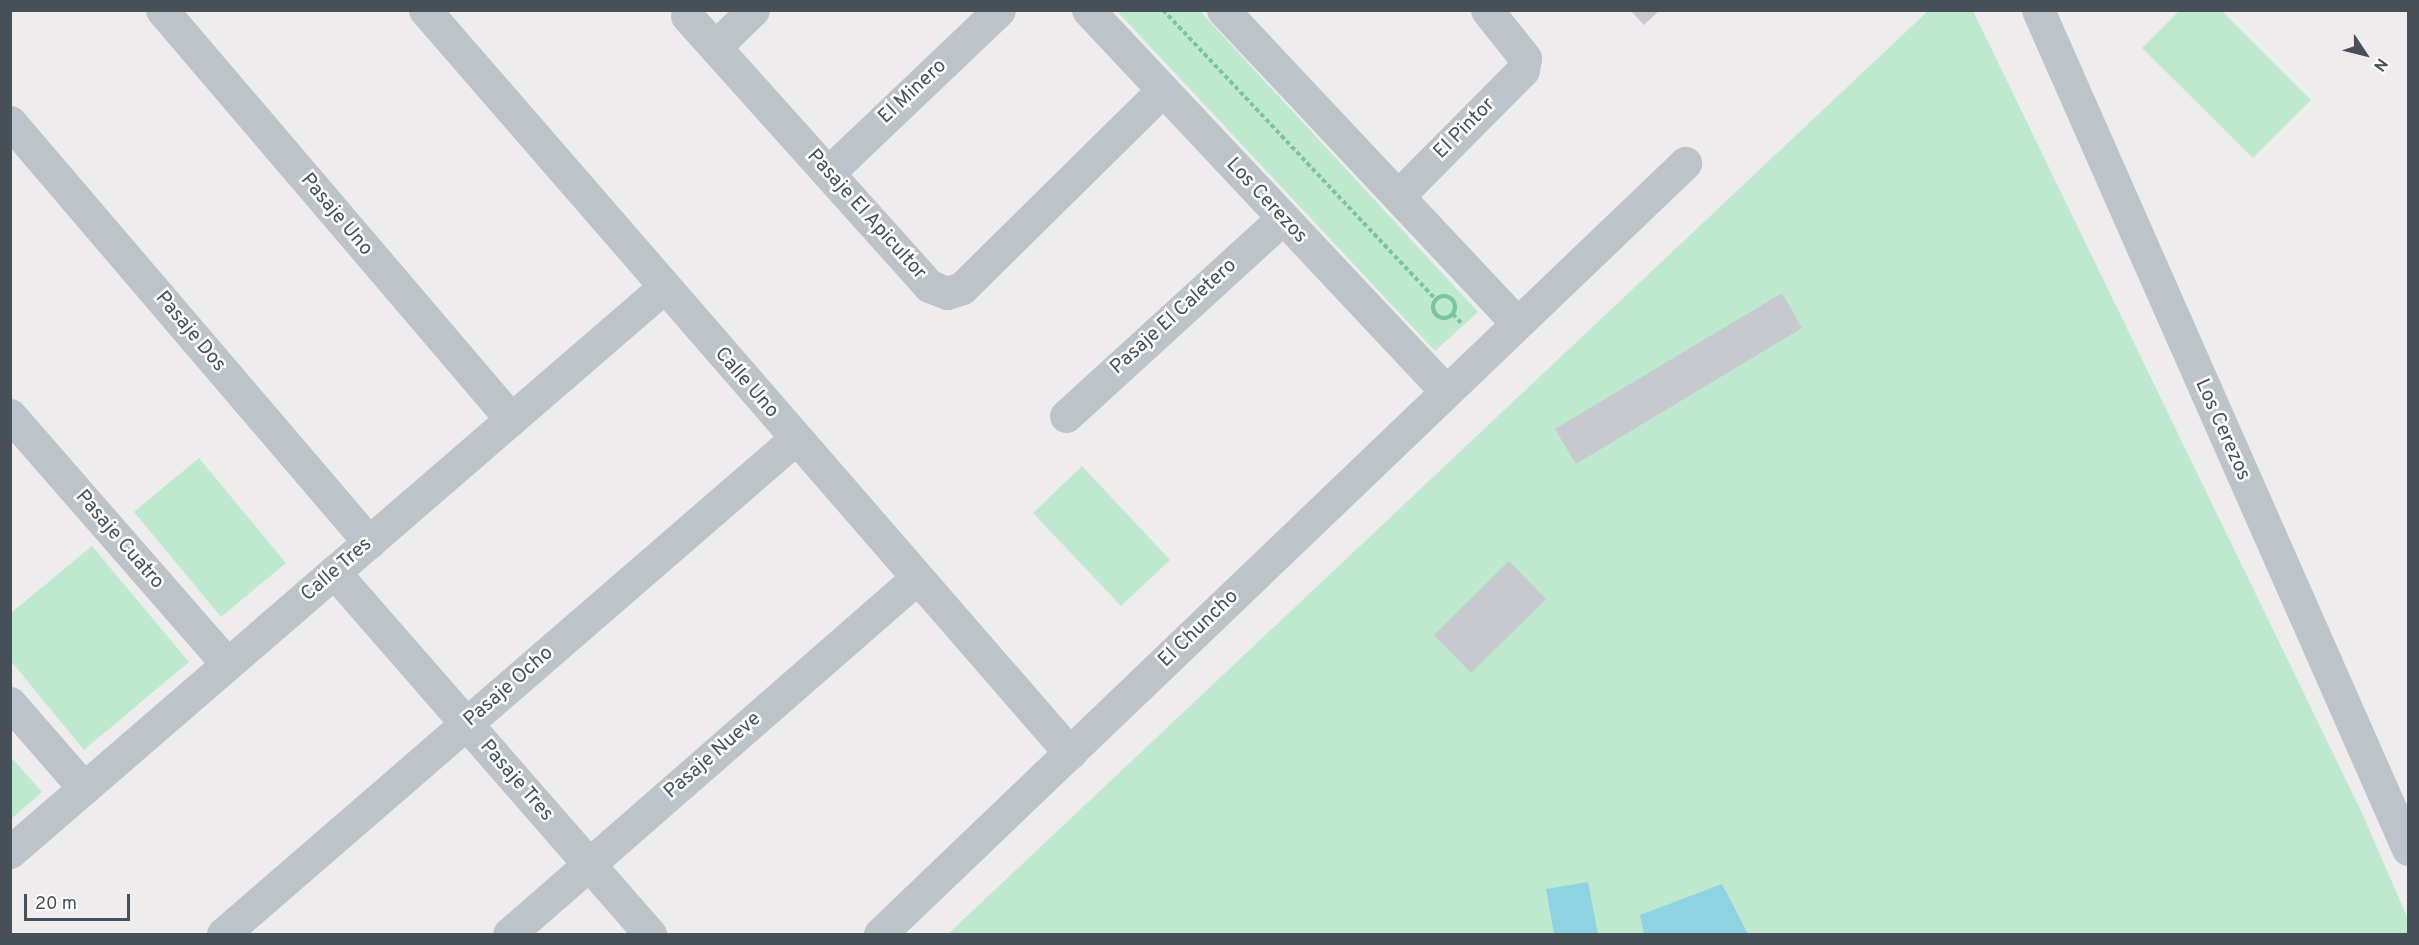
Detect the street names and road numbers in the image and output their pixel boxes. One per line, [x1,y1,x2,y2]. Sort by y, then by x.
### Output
street label: El Minero [874,55,952,129]
street label: El Pintor [1429,93,1501,165]
street label: Pasaje El Apicultor [801,145,931,285]
street label: Los Cerezos [1220,153,1312,249]
street label: Pasaje Uno [295,169,377,261]
street label: Pasaje El Caletero [1106,254,1242,380]
street label: Pasaje Dos [150,287,230,377]
street label: Calle Uno [709,343,783,423]
street label: Los Cerezos [2189,376,2255,484]
street label: Pasaje Cuatro [69,486,169,594]
street label: Calle Tres [296,533,378,607]
street label: El Chuncho [1154,585,1244,673]
street label: Pasaje Ocho [459,642,559,732]
street label: Pasaje Nueve [660,708,766,804]
street label: Pasaje Tres [474,735,558,827]

